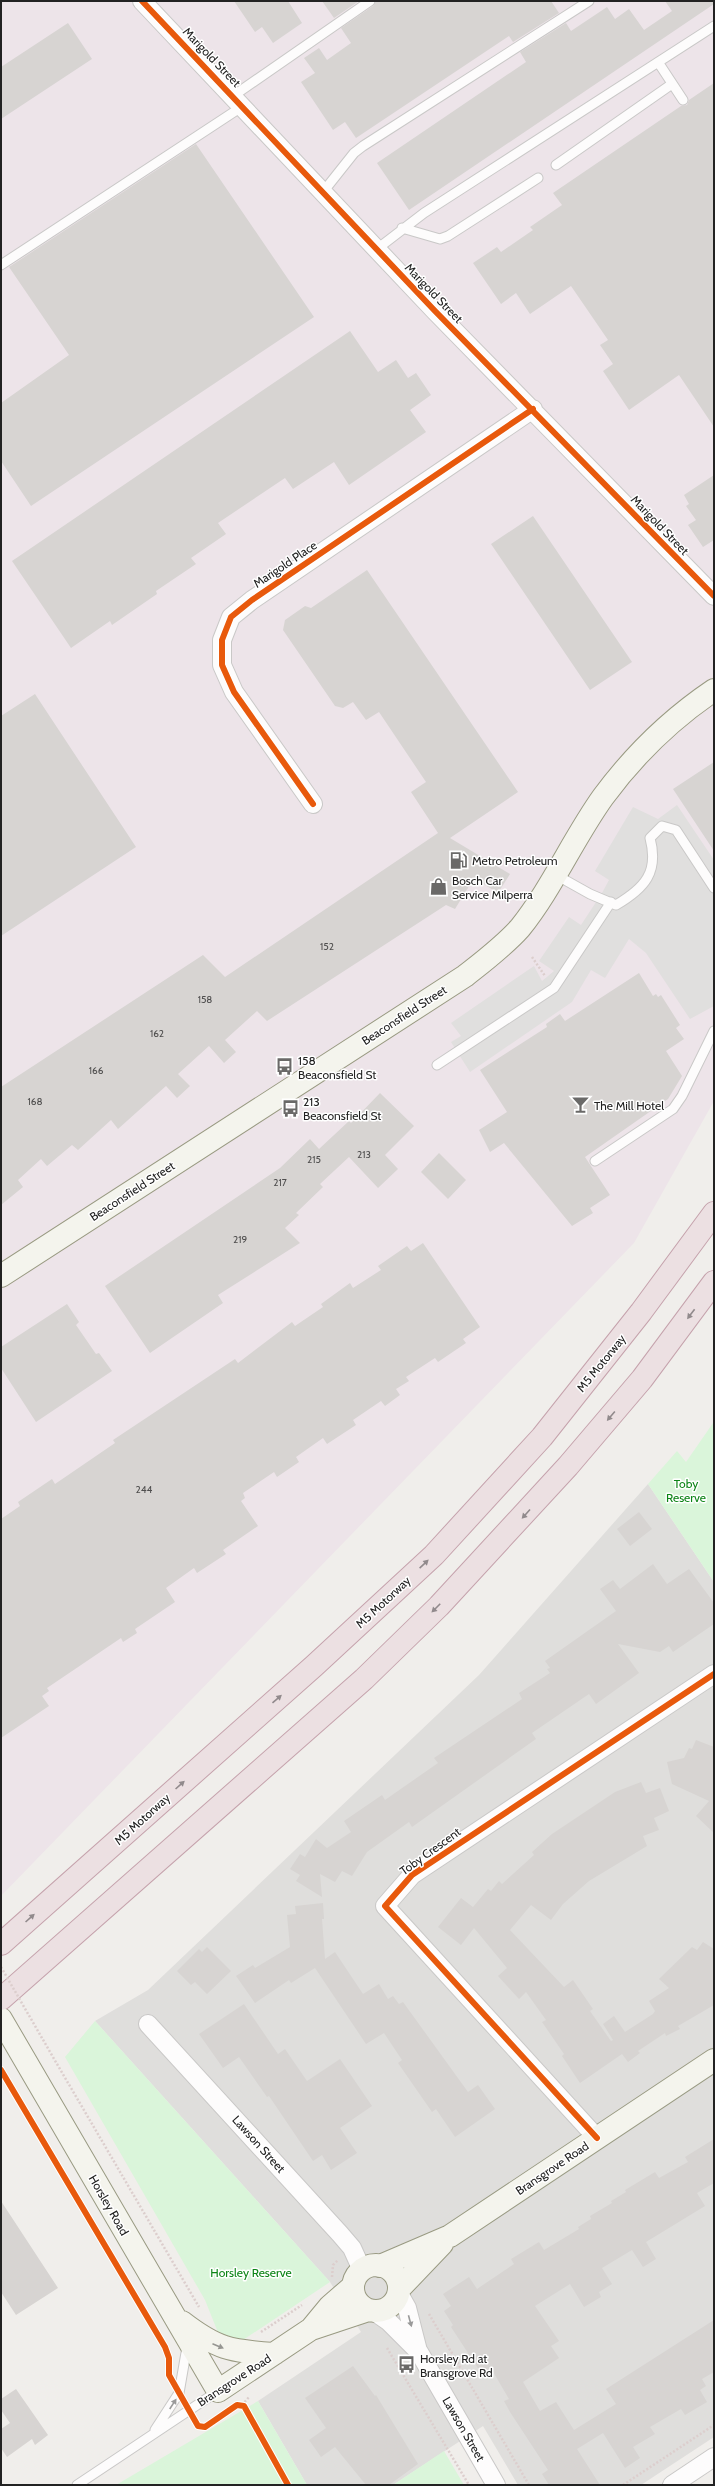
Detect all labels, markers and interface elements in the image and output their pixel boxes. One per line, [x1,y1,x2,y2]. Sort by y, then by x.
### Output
street label: Marigold Street [180,24,244,90]
street label: Marigold Street [402,260,466,326]
street label: Marigold Street [628,492,692,558]
street label: Marigold Place [250,537,320,591]
fuel station icon: Metro Petroleum [449,850,469,870]
place label: Metro Petroleum [472,853,558,868]
place label: Bosch Car Service Milperra [452,873,533,902]
shop icon: Bosch Car Service Milperra [429,877,449,897]
house number: 152 [320,940,334,953]
street label: Beaconsfield Street [359,982,449,1048]
house number: 158 [198,993,212,1006]
house number: 162 [150,1027,164,1040]
place label: 158 Beaconsfield St [298,1053,376,1082]
bus stop icon: 158 Beaconsfield St [275,1057,295,1077]
house number: 166 [89,1064,104,1077]
place label: 213 Beaconsfield St [303,1094,381,1123]
house number: 168 [27,1095,43,1108]
bar icon: The Mill Hotel [571,1095,591,1115]
bus stop icon: 213 Beaconsfield St [280,1098,300,1118]
place label: The Mill Hotel [594,1098,664,1113]
house number: 213 [357,1148,371,1161]
house number: 215 [307,1153,321,1166]
street label: Beaconsfield Street [87,1158,177,1224]
house number: 217 [273,1176,287,1189]
house number: 219 [233,1233,247,1246]
one-way arrow [687,1308,695,1319]
street label: M5 Motorway [573,1331,629,1395]
one-way arrow [606,1410,615,1421]
park label: Toby Reserve [666,1476,706,1505]
house number: 244 [136,1483,153,1496]
one-way arrow [521,1509,530,1519]
one-way arrow [419,1559,429,1569]
street label: M5 Motorway [352,1573,414,1631]
one-way arrow [431,1604,441,1613]
one-way arrow [272,1695,282,1704]
one-way arrow [174,1781,185,1790]
street label: M5 Motorway [111,1790,173,1848]
street label: Toby Crescent [397,1824,463,1878]
one-way arrow [25,1914,35,1923]
street label: Lawson Street [229,2112,289,2176]
street label: Bransgrove Road [513,2138,591,2198]
street label: Horsley Road [86,2172,132,2238]
park label: Horsley Reserve [210,2265,292,2280]
one-way arrow [407,2315,413,2327]
one-way arrow [212,2343,224,2349]
street label: Bransgrove Road [194,2351,274,2409]
place label: Horsley Rd at Bransgrove Rd [420,2351,493,2380]
bus stop icon: Horsley Rd at Bransgrove Rd [397,2355,417,2375]
street label: Lawson Street [439,2394,489,2464]
one-way arrow [169,2399,177,2409]

